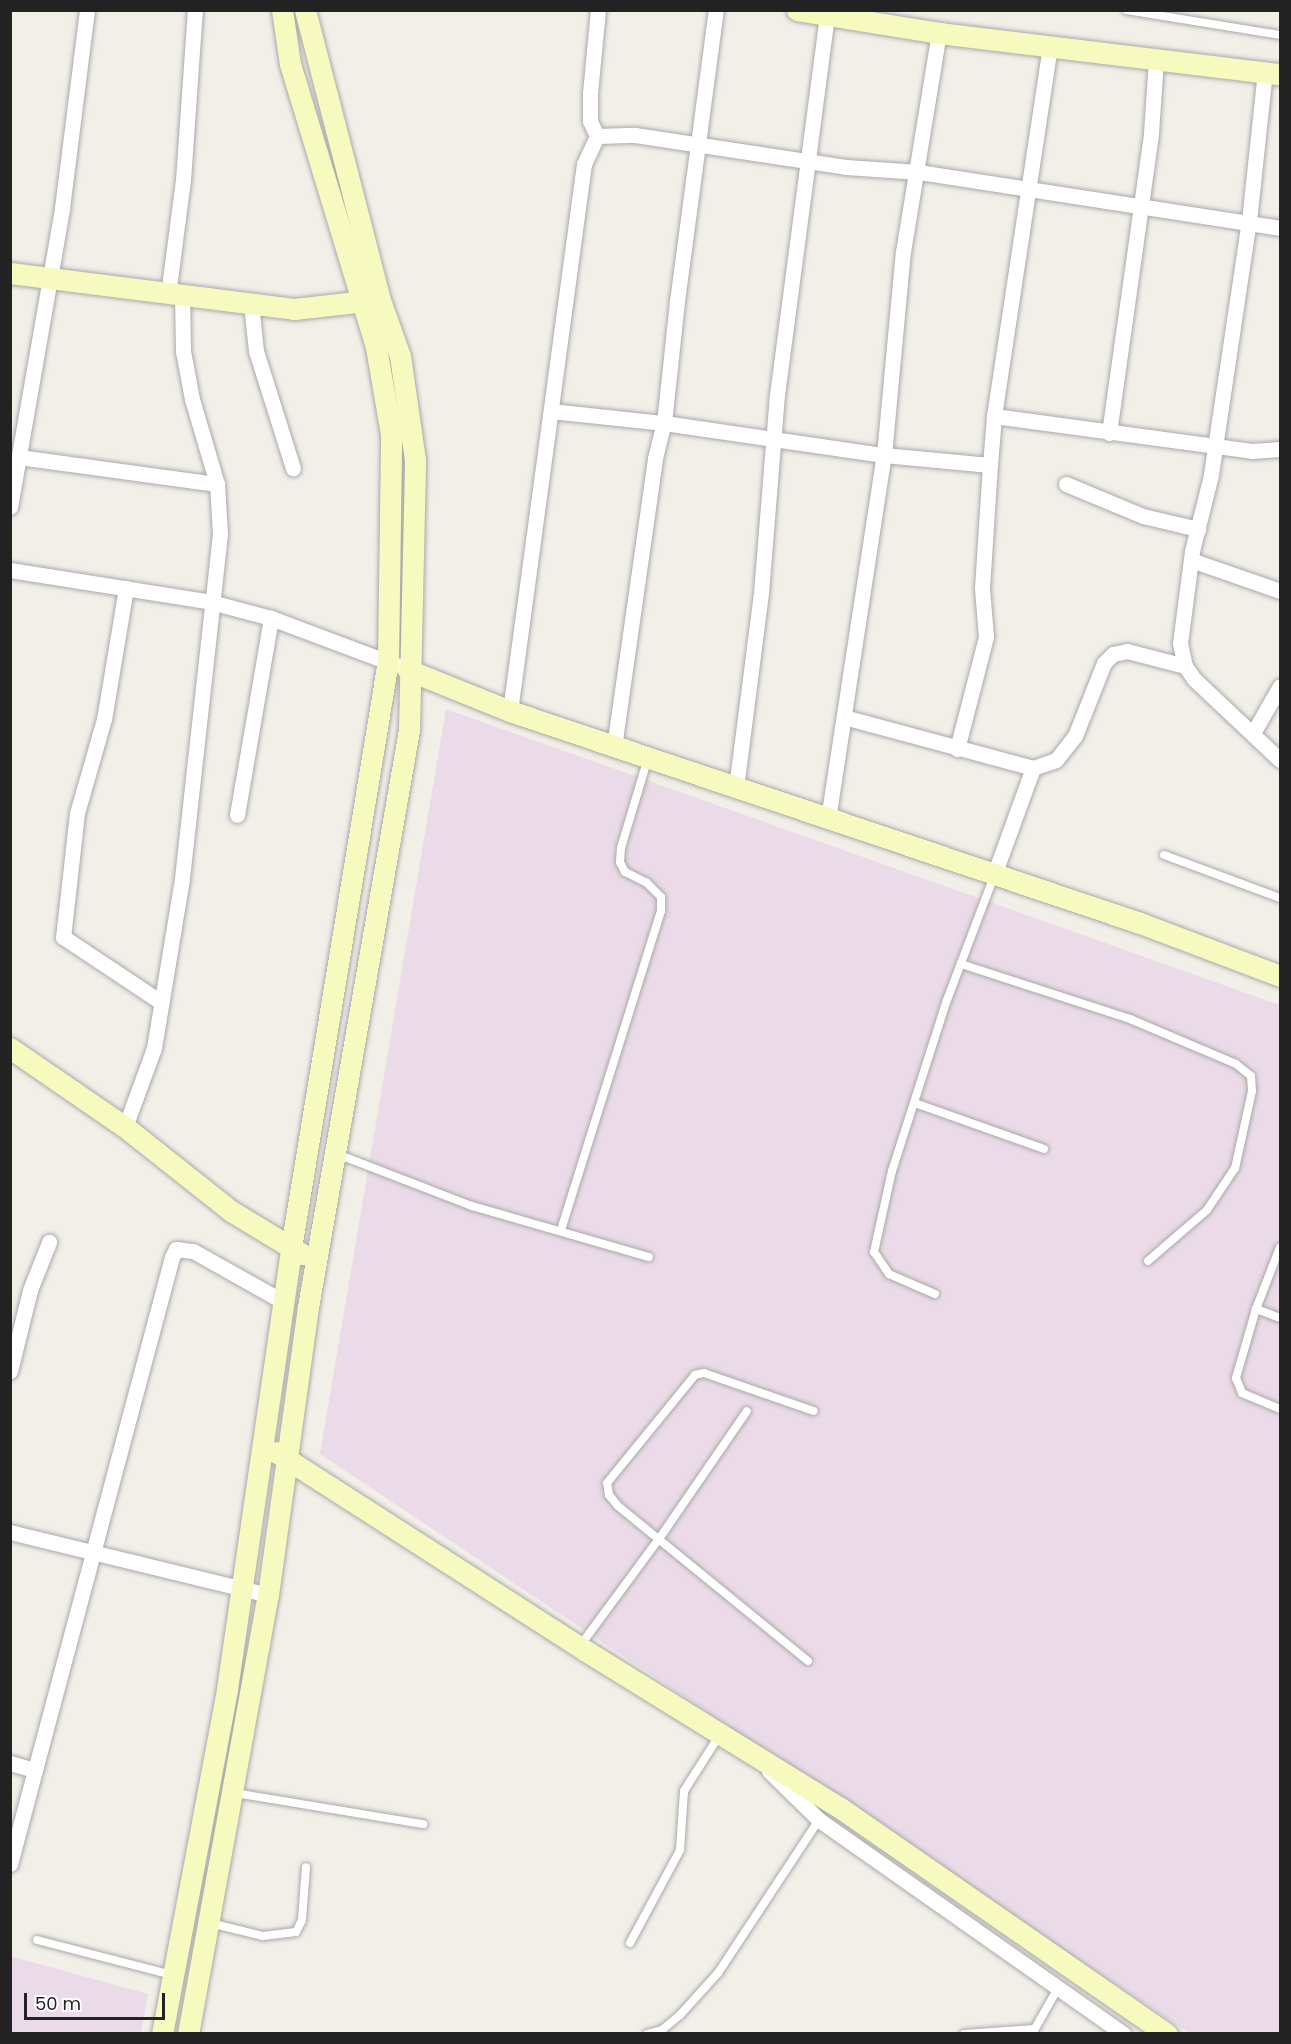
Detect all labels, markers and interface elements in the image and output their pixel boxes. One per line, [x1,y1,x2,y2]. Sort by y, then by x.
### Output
scale bar [27,1981,168,2019]
text: 50 m [35,1991,81,2016]

